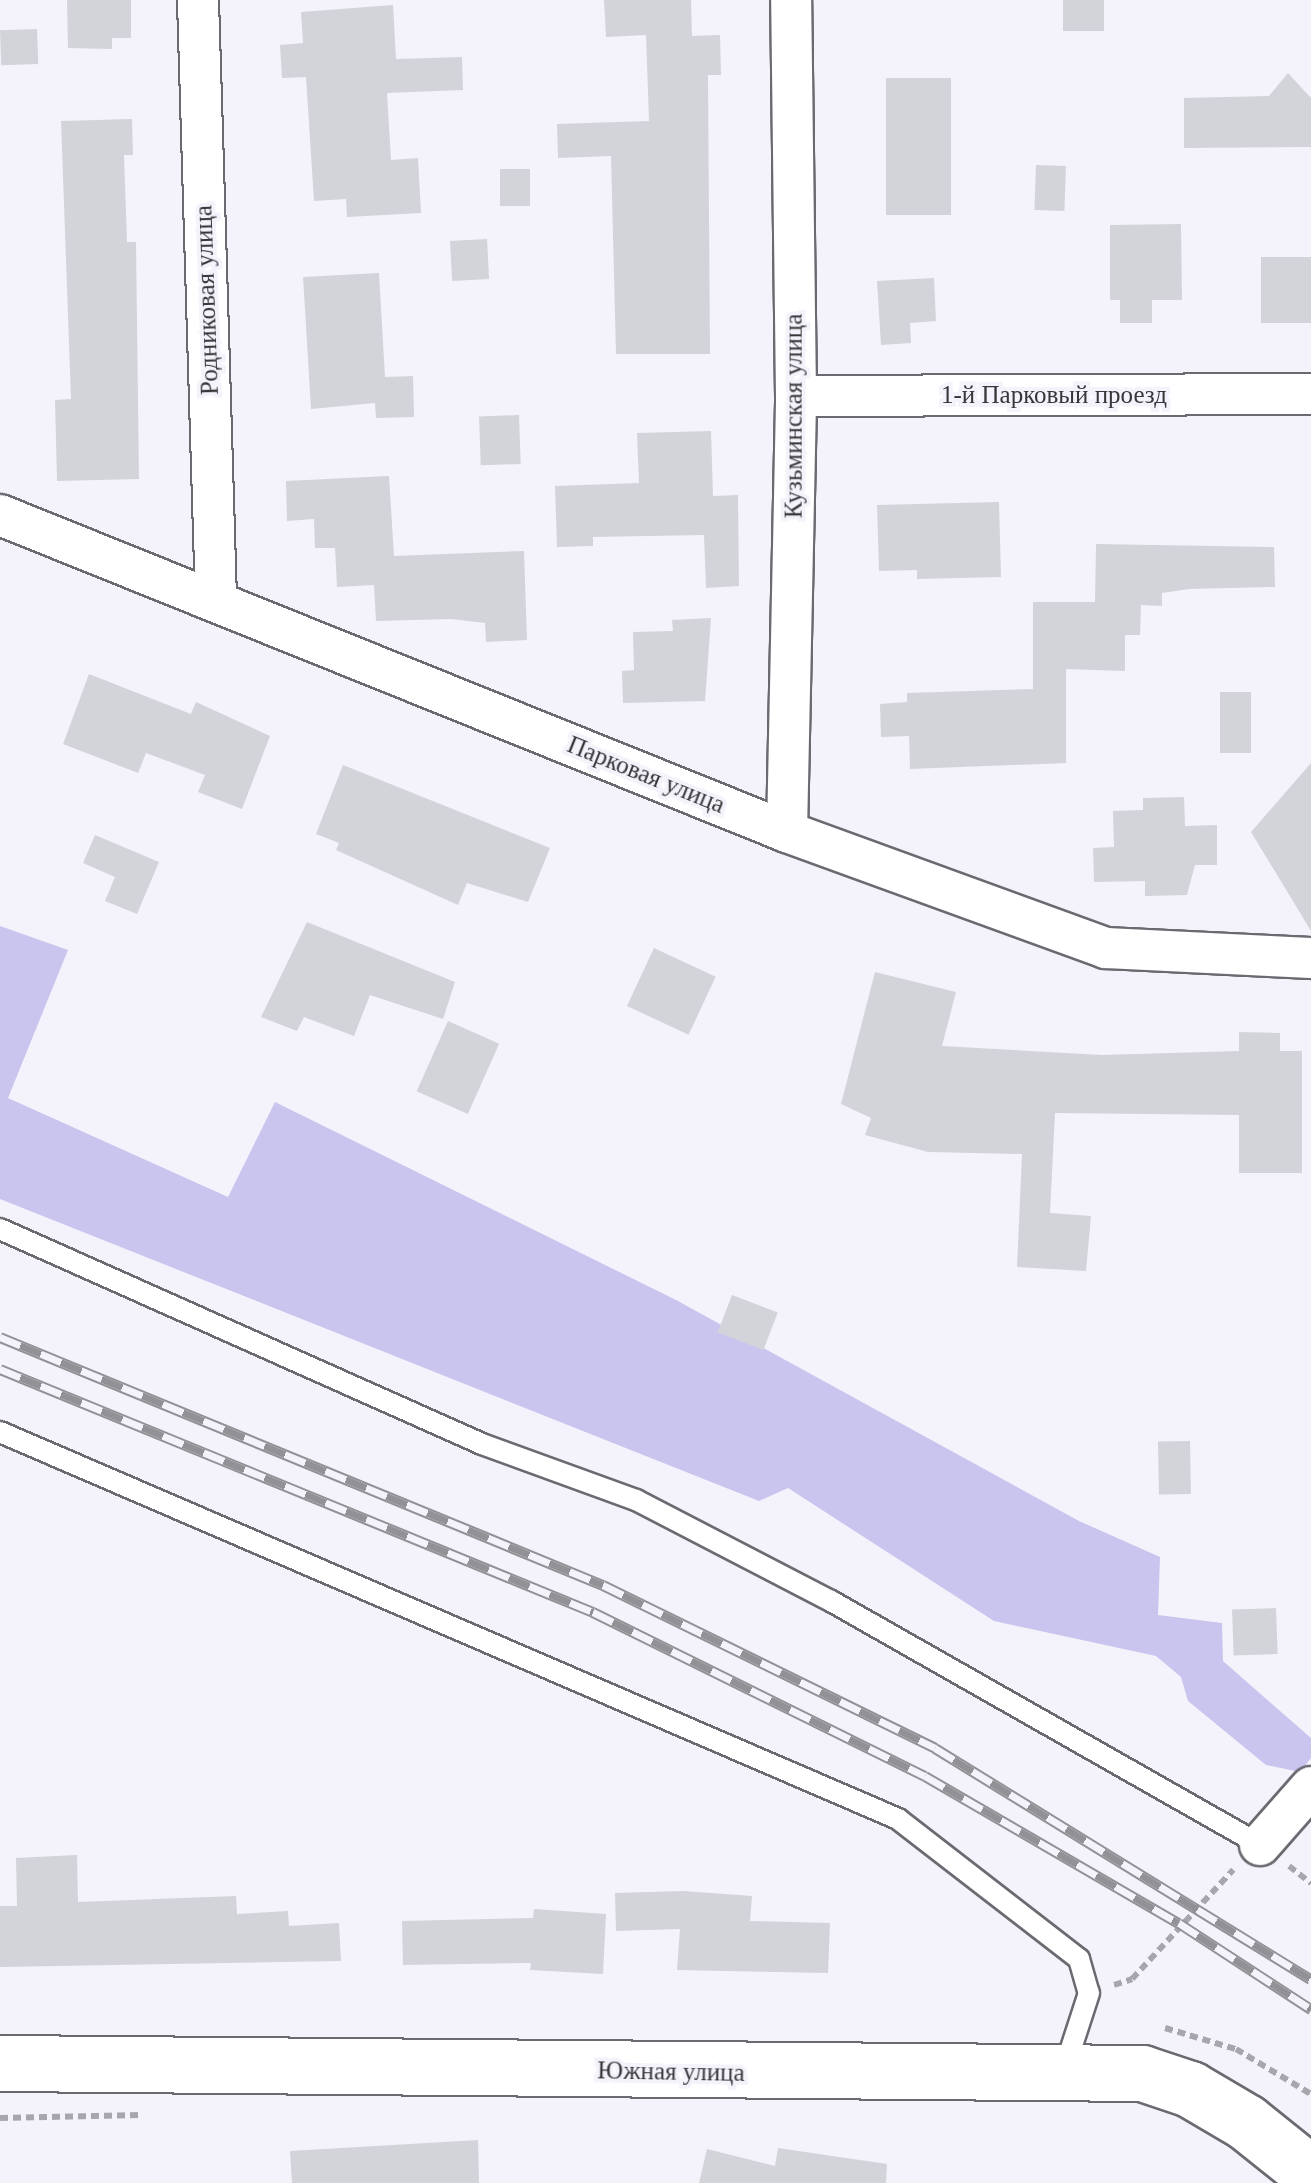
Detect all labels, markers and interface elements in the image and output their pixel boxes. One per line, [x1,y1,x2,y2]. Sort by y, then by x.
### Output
street label: Родниковая улица [189,205,225,395]
street label: Кузьминская улица [779,314,809,518]
street label: 1-й Парковый проезд [941,380,1167,410]
street label: Парковая улица [563,730,729,820]
street label: Южная улица [597,2056,745,2088]

